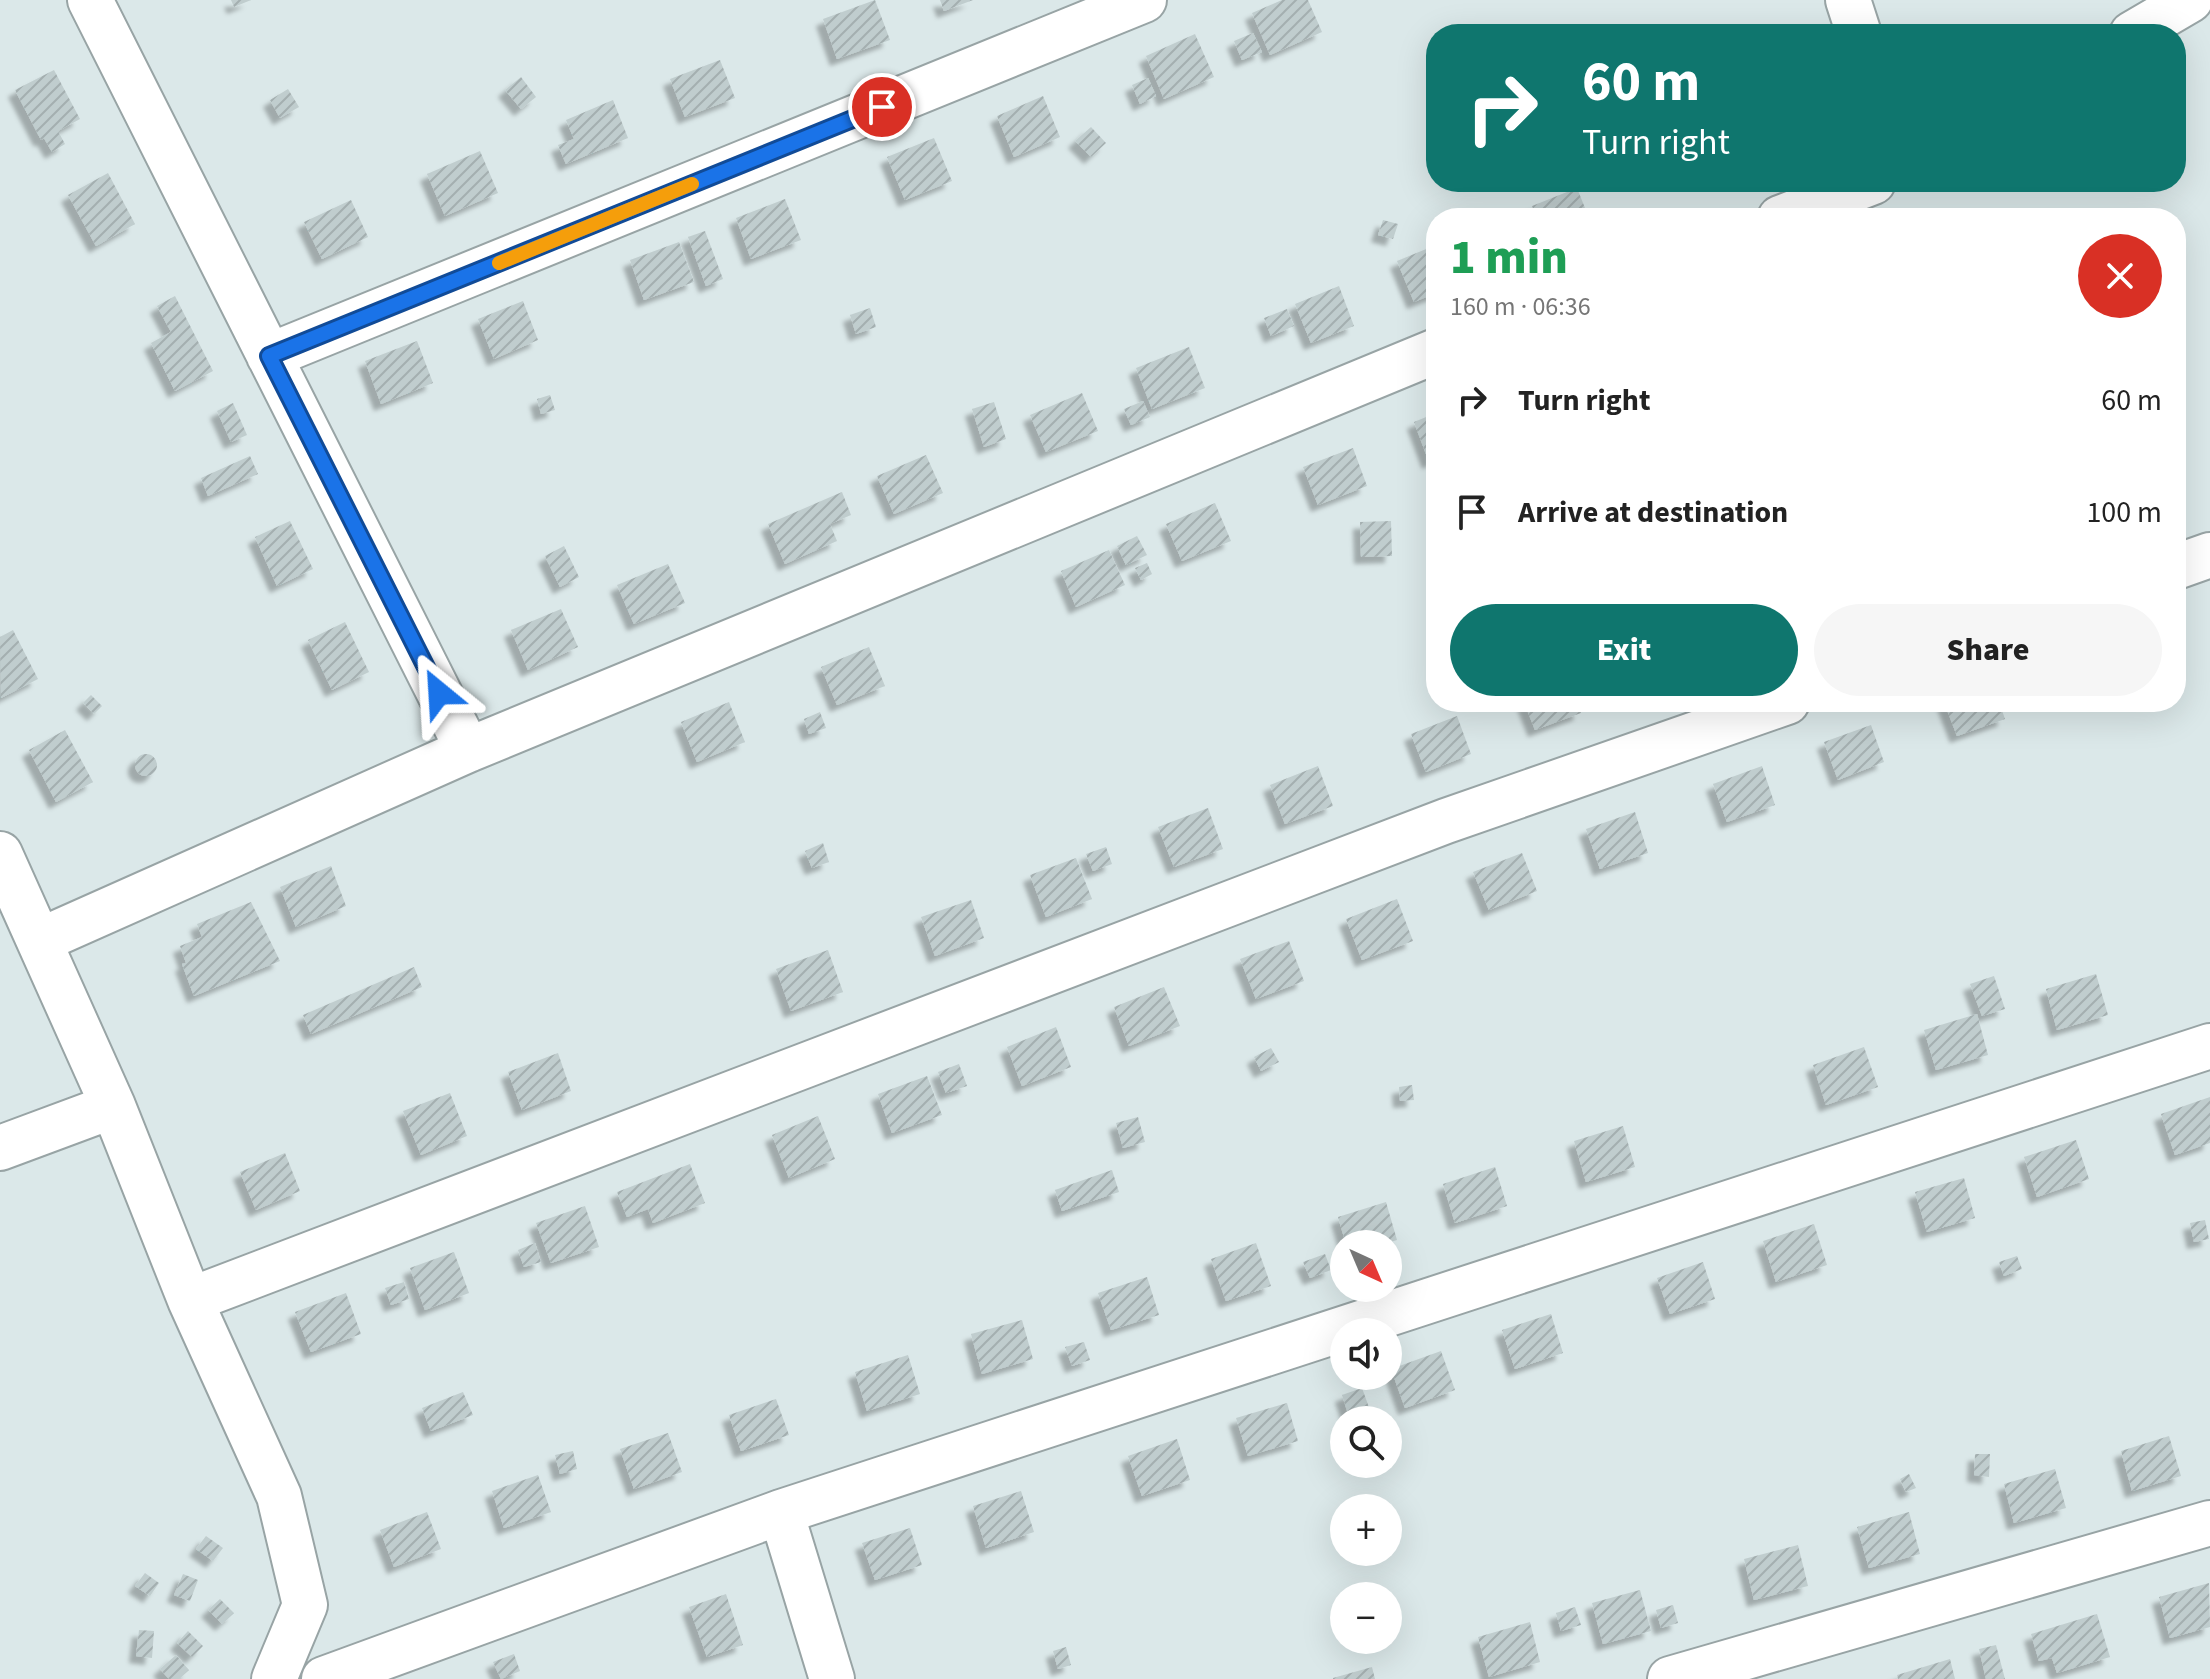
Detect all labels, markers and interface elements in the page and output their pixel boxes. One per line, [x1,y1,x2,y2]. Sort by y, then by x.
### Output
text: 60 m [1582,43,1700,122]
icon: right [1450,56,1554,160]
pin [848,73,916,141]
icon: arrive [860,85,904,129]
text: Turn right [1582,117,1730,168]
text: 1 min [1450,224,1568,292]
button: close [2078,234,2162,318]
text: 160 m · 06:36 [1450,288,1591,325]
icon: right [1450,378,1494,422]
text: Turn right [1518,379,1650,422]
text: 60 m [2101,379,2162,422]
icon: arrive [1450,490,1494,534]
text: Arrive at destination [1518,491,1788,534]
text: 100 m [2086,491,2162,534]
button: Exit [1450,604,1798,696]
button: Share [1814,604,2162,696]
position arrow [397,651,481,735]
north arrow [1330,1230,1402,1302]
map controls [1330,1230,1402,1654]
button: sound [1330,1318,1402,1390]
button: search [1330,1406,1402,1478]
button: + [1330,1494,1402,1566]
button: − [1330,1582,1402,1654]

